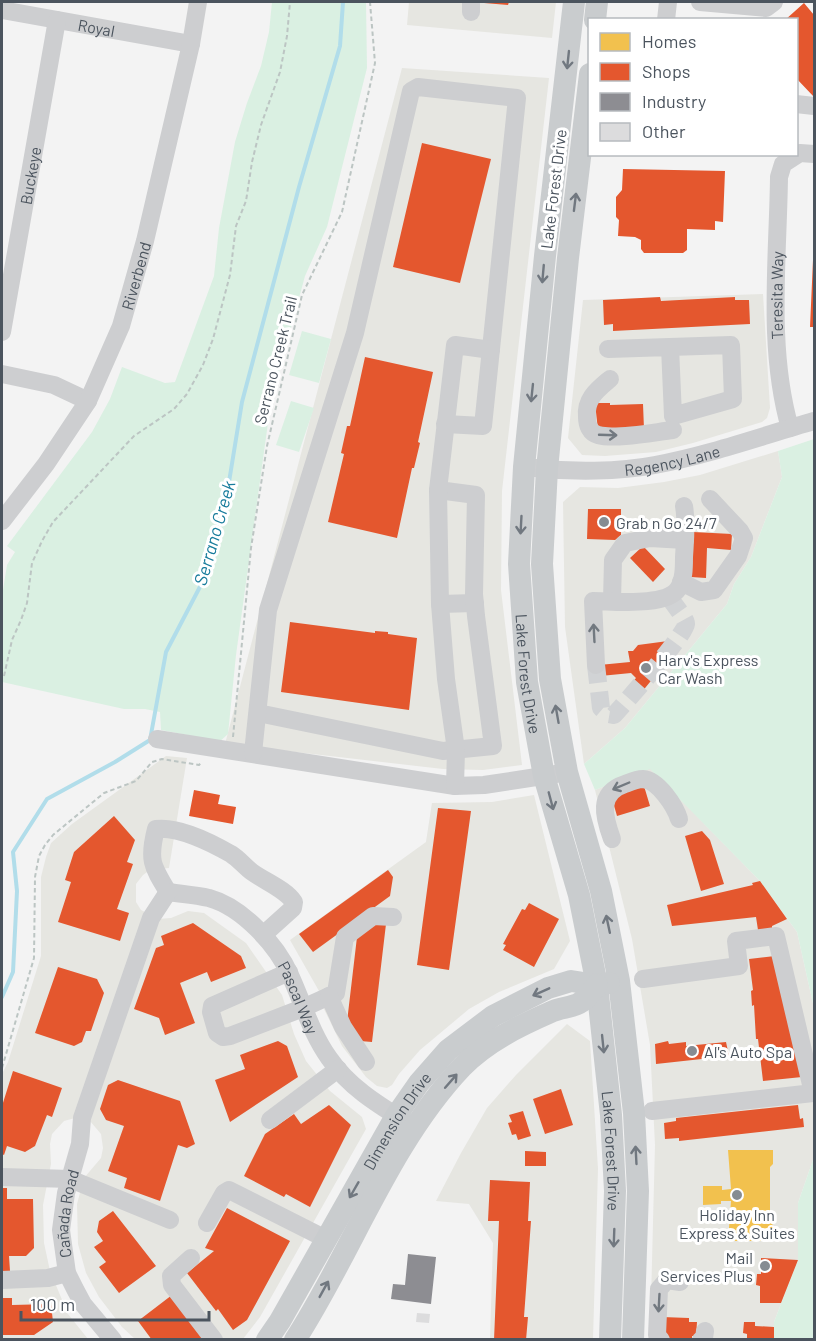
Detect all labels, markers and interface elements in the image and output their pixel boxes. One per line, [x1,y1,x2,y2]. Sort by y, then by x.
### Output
street label: Royal [76,14,116,40]
legend [588,18,798,156]
text: Homes [642,30,696,52]
one-way arrow [562,49,573,69]
text: Shops [642,60,691,82]
text: Industry [642,90,706,112]
text: Other [642,120,686,142]
street label: Lake Forest Drive [536,128,570,250]
street label: Buckeye [15,145,44,206]
one-way arrow [569,192,580,212]
street label: Riverbend [117,239,154,312]
street label: Teresita Way [766,250,786,340]
one-way arrow [537,264,548,284]
street label: Serrano Creek Trail [250,294,300,426]
one-way arrow [526,382,537,402]
one-way arrow [597,429,617,441]
street label: Regency Lane [623,440,722,479]
water label: Serrano Creek [189,478,240,588]
place label: Grab n Go 24/7 [616,513,717,532]
one-way arrow [515,515,526,535]
marker: Grab n Go 24/7 [597,515,611,529]
street label: Lake Forest Drive [513,613,546,735]
one-way arrow [589,624,600,644]
place label: Harv's Express Car Wash [658,650,759,687]
marker: Harv's Express Car Wash [639,661,653,675]
one-way arrow [551,705,562,725]
one-way arrow [613,781,631,792]
one-way arrow [546,792,557,811]
one-way arrow [602,915,613,934]
street label: Pascal Way [275,957,323,1037]
one-way arrow [532,987,550,998]
one-way arrow [598,1033,609,1053]
place label: Al's Auto Spa [704,1042,792,1061]
marker: Al's Auto Spa [685,1044,699,1058]
street label: Dimension Drive [358,1067,434,1173]
one-way arrow [444,1073,457,1089]
street label: Lake Forest Drive [599,1090,624,1211]
one-way arrow [631,1146,642,1166]
street label: Cañada Road [51,1167,82,1259]
one-way arrow [348,1181,360,1198]
marker: Holiday Inn Express & Suites [730,1188,744,1202]
place label: Holiday Inn Express & Suites [679,1205,795,1242]
one-way arrow [608,1227,620,1247]
place label: Mail Services Plus [660,1248,753,1285]
marker: Mail Services Plus [758,1259,772,1273]
one-way arrow [319,1280,330,1298]
scale bar [21,1284,208,1322]
one-way arrow [653,1292,664,1312]
text: 100 m [30,1293,75,1315]

